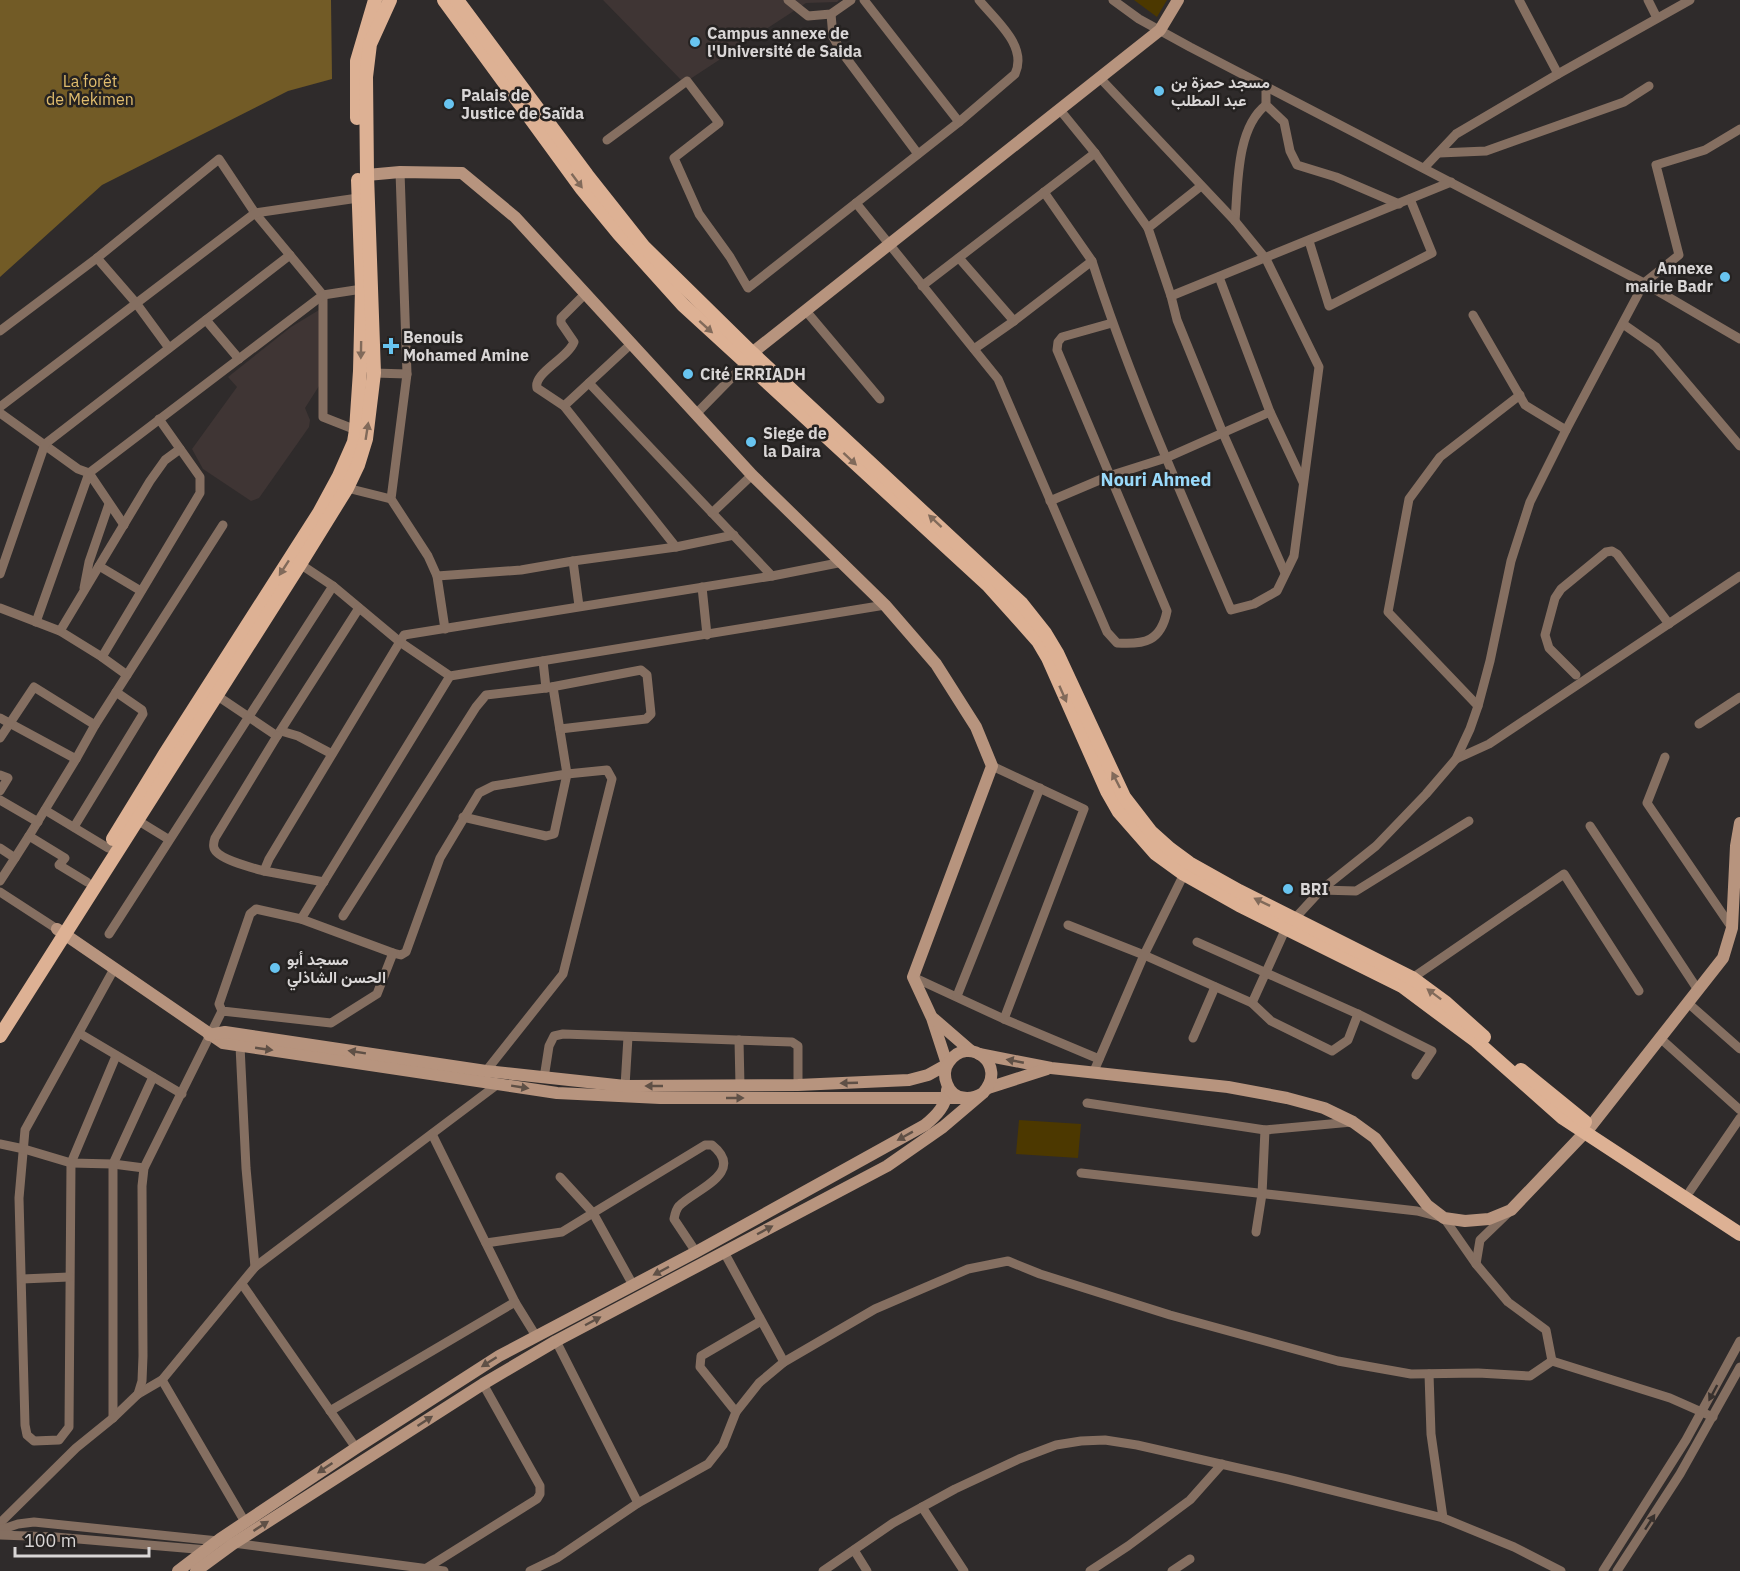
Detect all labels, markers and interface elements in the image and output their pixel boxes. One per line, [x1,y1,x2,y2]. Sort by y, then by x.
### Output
place label: Campus annexe de l'Université de Saida [707,23,862,61]
marker: Campus annexe de l'Université de Saida [688,35,702,49]
park label: La forêt de Mekimen [46,71,134,109]
place label: مسجد حمزة بن عبد المطلب [1171,72,1270,110]
marker: مسجد حمزة بن عبد المطلب [1152,84,1166,98]
place label: Palais de Justice de Saïda [461,85,584,123]
marker: Palais de Justice de Saïda [442,97,456,111]
one-way arrow [571,173,583,189]
place label: Annexe mairie Badr [1625,258,1714,296]
marker: Annexe mairie Badr [1718,270,1732,284]
one-way arrow [699,320,714,334]
place label: Benouis Mohamed Amine [403,327,529,365]
marker: Benouis Mohamed Amine [384,339,398,353]
one-way arrow [356,340,365,359]
place label: Cité ERRIADH [700,364,806,384]
marker: Cité ERRIADH [681,367,695,381]
one-way arrow [363,421,372,440]
place label: Siege de la Daira [763,423,827,461]
marker: Siege de la Daira [744,435,758,449]
one-way arrow [842,452,857,465]
district label: Nouri Ahmed [1101,468,1211,491]
one-way arrow [927,514,942,528]
one-way arrow [278,560,289,576]
one-way arrow [1059,685,1068,702]
one-way arrow [1111,772,1120,789]
place label: BRI [1300,879,1328,899]
marker: BRI [1281,882,1295,896]
one-way arrow [1254,898,1271,907]
place label: مسجد أبو الحسن الشاذلي [287,949,386,991]
marker: مسجد أبو الحسن الشاذلي [268,961,282,975]
one-way arrow [1426,988,1442,1000]
one-way arrow [255,1045,274,1054]
one-way arrow [347,1047,366,1056]
one-way arrow [1005,1056,1024,1065]
one-way arrow [840,1078,859,1087]
one-way arrow [645,1081,664,1091]
one-way arrow [510,1082,529,1091]
one-way arrow [726,1093,745,1103]
one-way arrow [896,1131,913,1141]
one-way arrow [757,1225,774,1235]
one-way arrow [652,1266,669,1276]
one-way arrow [585,1316,602,1326]
one-way arrow [481,1356,497,1367]
one-way arrow [1708,1384,1718,1402]
one-way arrow [417,1415,433,1426]
one-way arrow [317,1463,334,1474]
one-way arrow [1644,1515,1656,1531]
scale bar [15,1520,148,1558]
one-way arrow [253,1520,269,1531]
text: 100 m [24,1529,76,1552]

